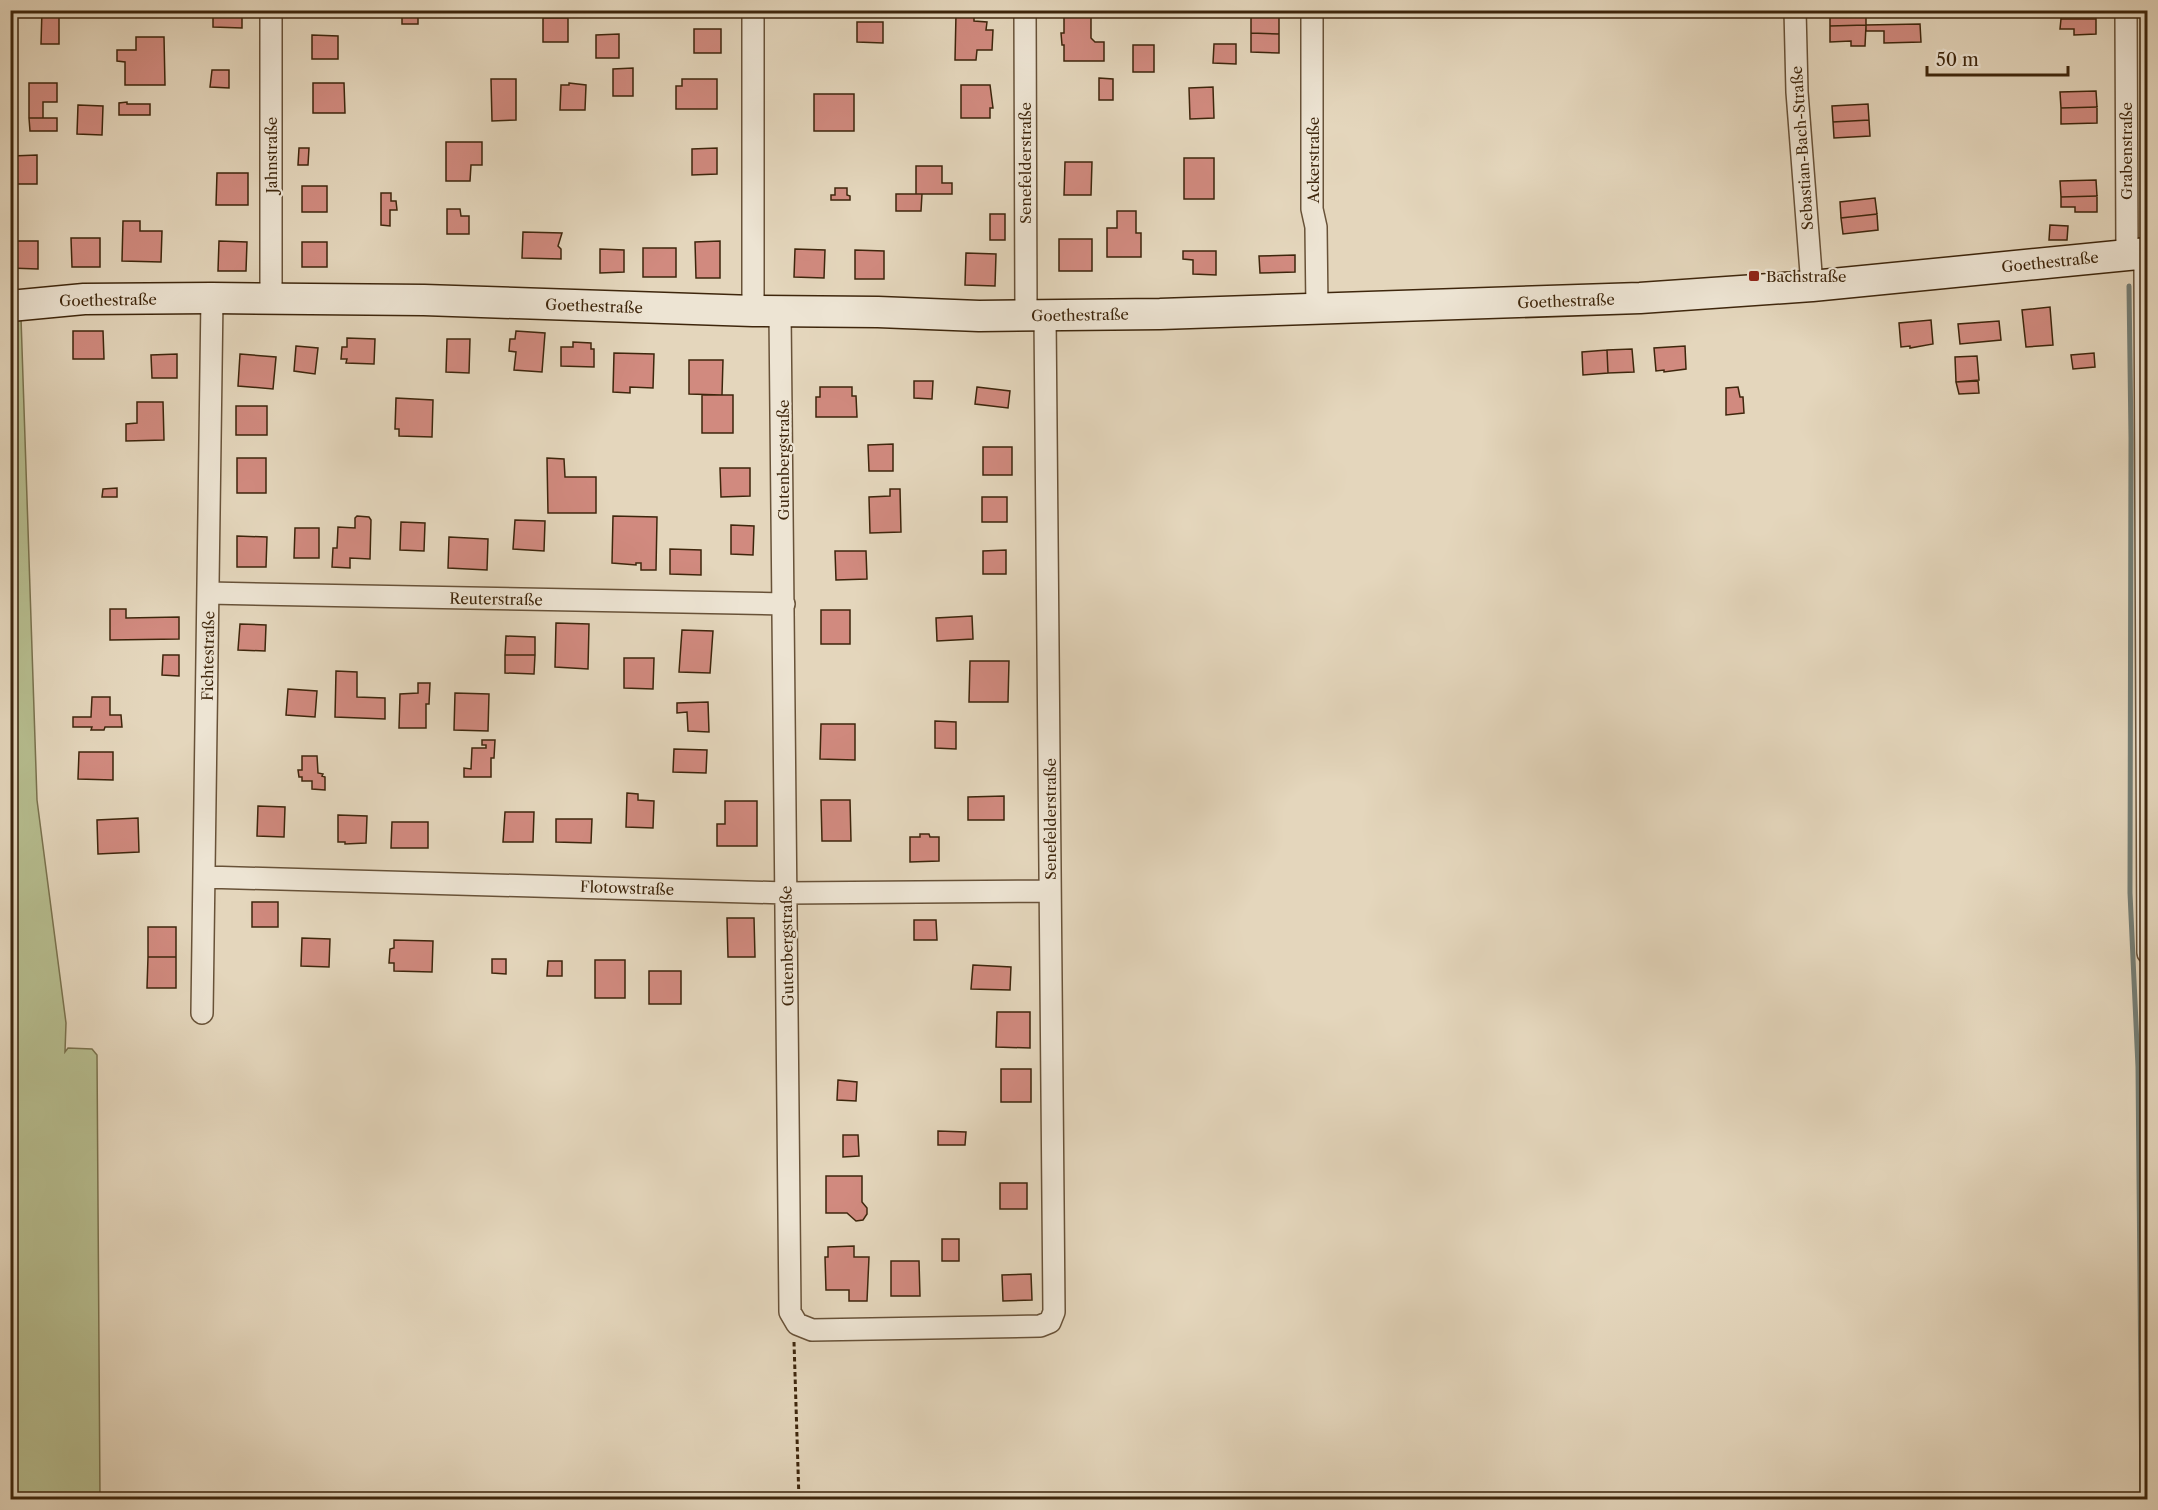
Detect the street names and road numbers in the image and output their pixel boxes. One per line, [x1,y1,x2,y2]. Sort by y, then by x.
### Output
street label: Sebastian-Bach-Straße [1787,65,1817,231]
street label: Senefelderstraße [1016,102,1035,224]
street label: Grabenstraße [2117,102,2136,200]
street label: Jahnstraße [262,117,281,195]
street label: Ackerstraße [1304,117,1323,204]
street label: Goethestraße [2001,247,2099,277]
street label: Goethestraße [59,290,157,310]
street label: Goethestraße [1517,290,1615,312]
street label: Goethestraße [545,295,643,317]
street label: Goethestraße [1031,305,1129,325]
street label: Gutenbergstraße [774,400,793,520]
street label: Reuterstraße [449,589,543,609]
street label: Fichtestraße [198,611,218,701]
street label: Senefelderstraße [1041,758,1060,880]
street label: Flotowstraße [580,877,674,899]
street label: Gutenbergstraße [776,885,798,1007]

